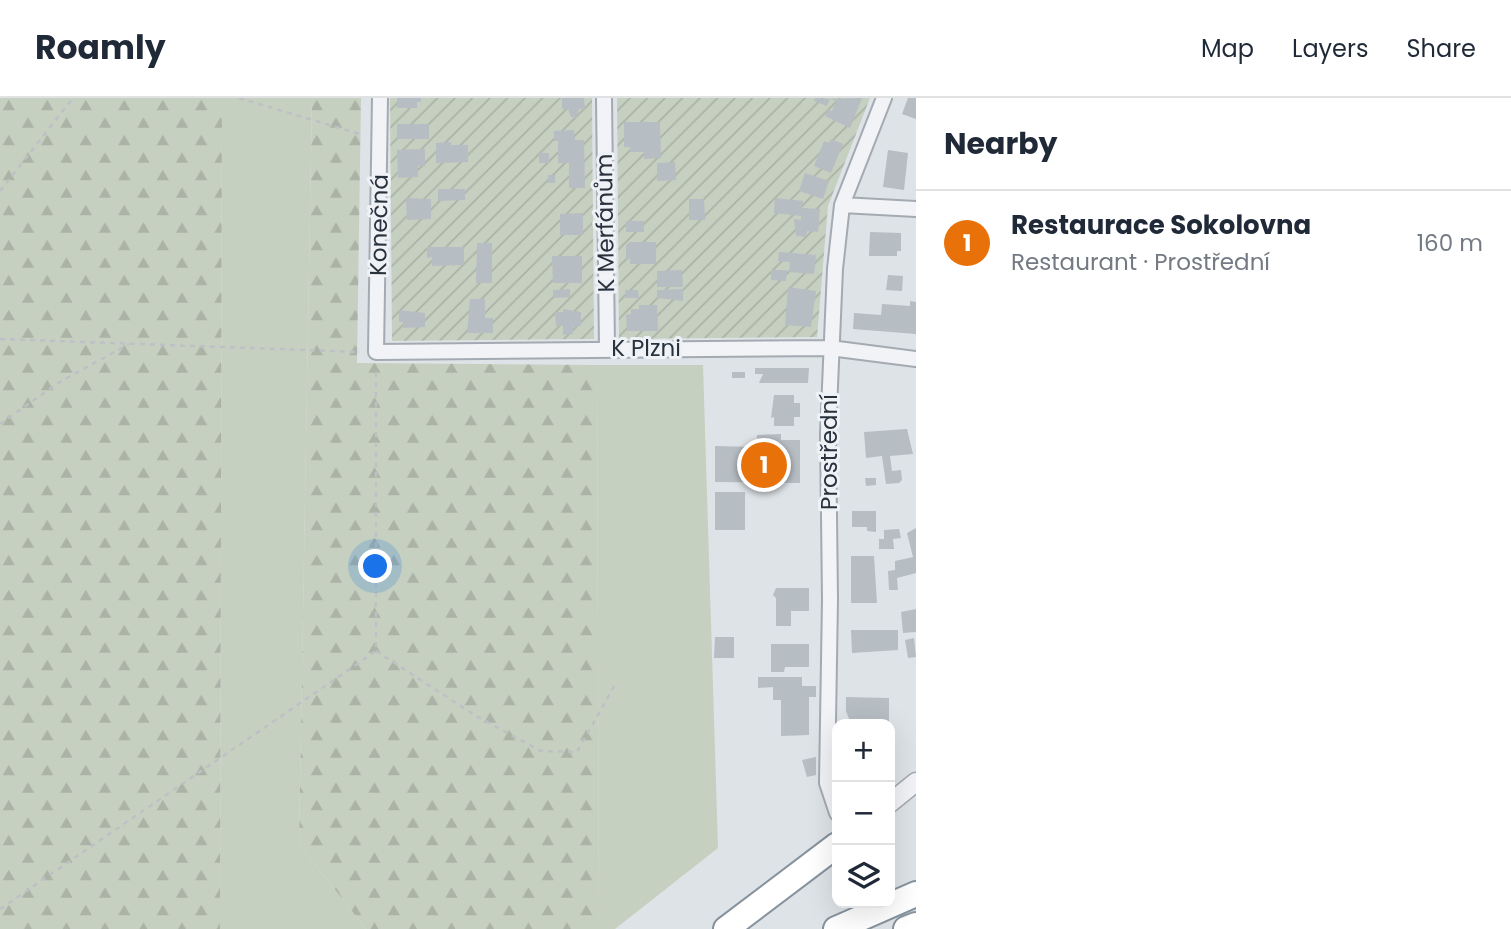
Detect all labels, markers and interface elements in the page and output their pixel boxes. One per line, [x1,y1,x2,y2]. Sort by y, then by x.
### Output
text: Roamly [35,24,165,71]
text: Map [1201,32,1254,65]
text: Layers [1292,32,1368,65]
text: Share [1406,32,1476,65]
text: Nearby [944,122,1058,165]
street label: K Merfánům [588,153,622,293]
street label: Konečná [362,174,396,276]
text: Restaurace Sokolovna [1011,207,1311,243]
text: 1 [963,227,971,259]
text: 160 m [1417,227,1483,259]
text: Restaurant · Prostřední [1011,246,1270,278]
street label: K Plzni [611,332,681,364]
street label: Prostřední [813,394,845,510]
pin: 1 [741,439,787,491]
your location [358,549,392,583]
map controls [832,719,895,908]
button: + [832,719,895,782]
button: − [832,782,895,845]
button: layers [832,845,895,908]

